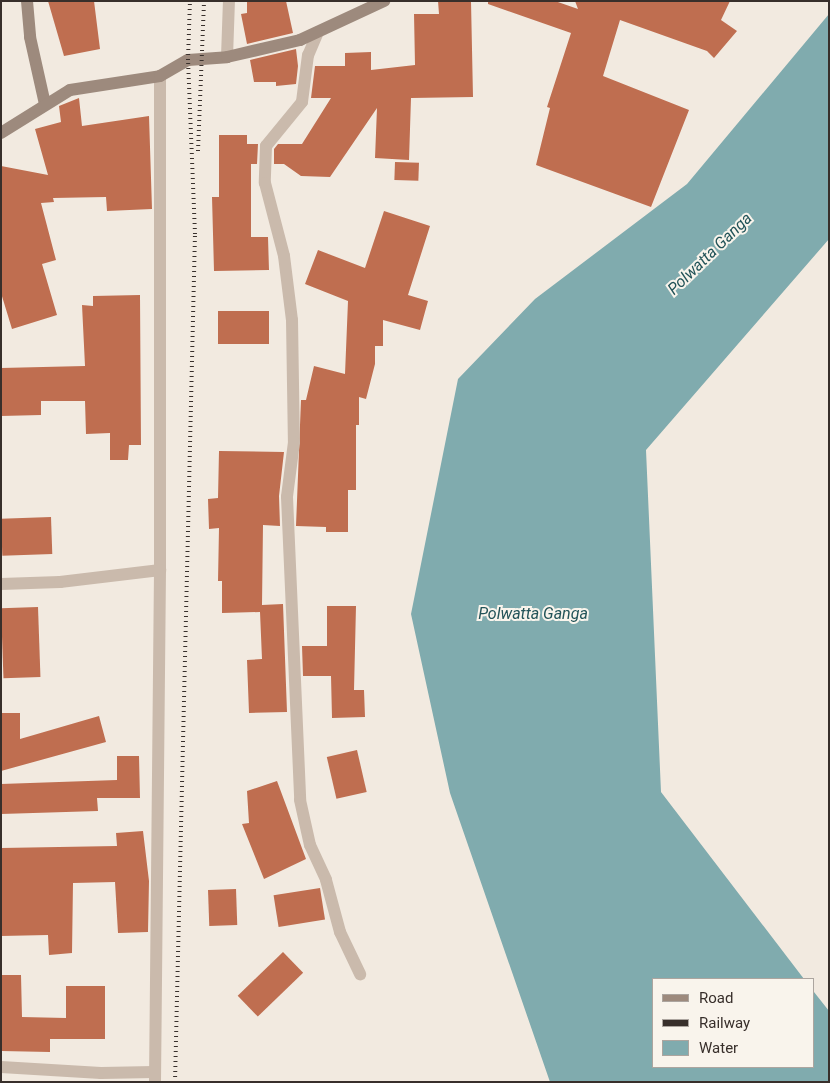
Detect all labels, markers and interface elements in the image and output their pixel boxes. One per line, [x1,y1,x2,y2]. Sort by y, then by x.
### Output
water label: Polwatta Ganga [664,209,756,299]
water label: Polwatta Ganga [478,604,588,624]
legend [652,978,815,1068]
text: Road [699,989,733,1007]
text: Railway [699,1014,750,1032]
text: Water [699,1039,738,1057]

